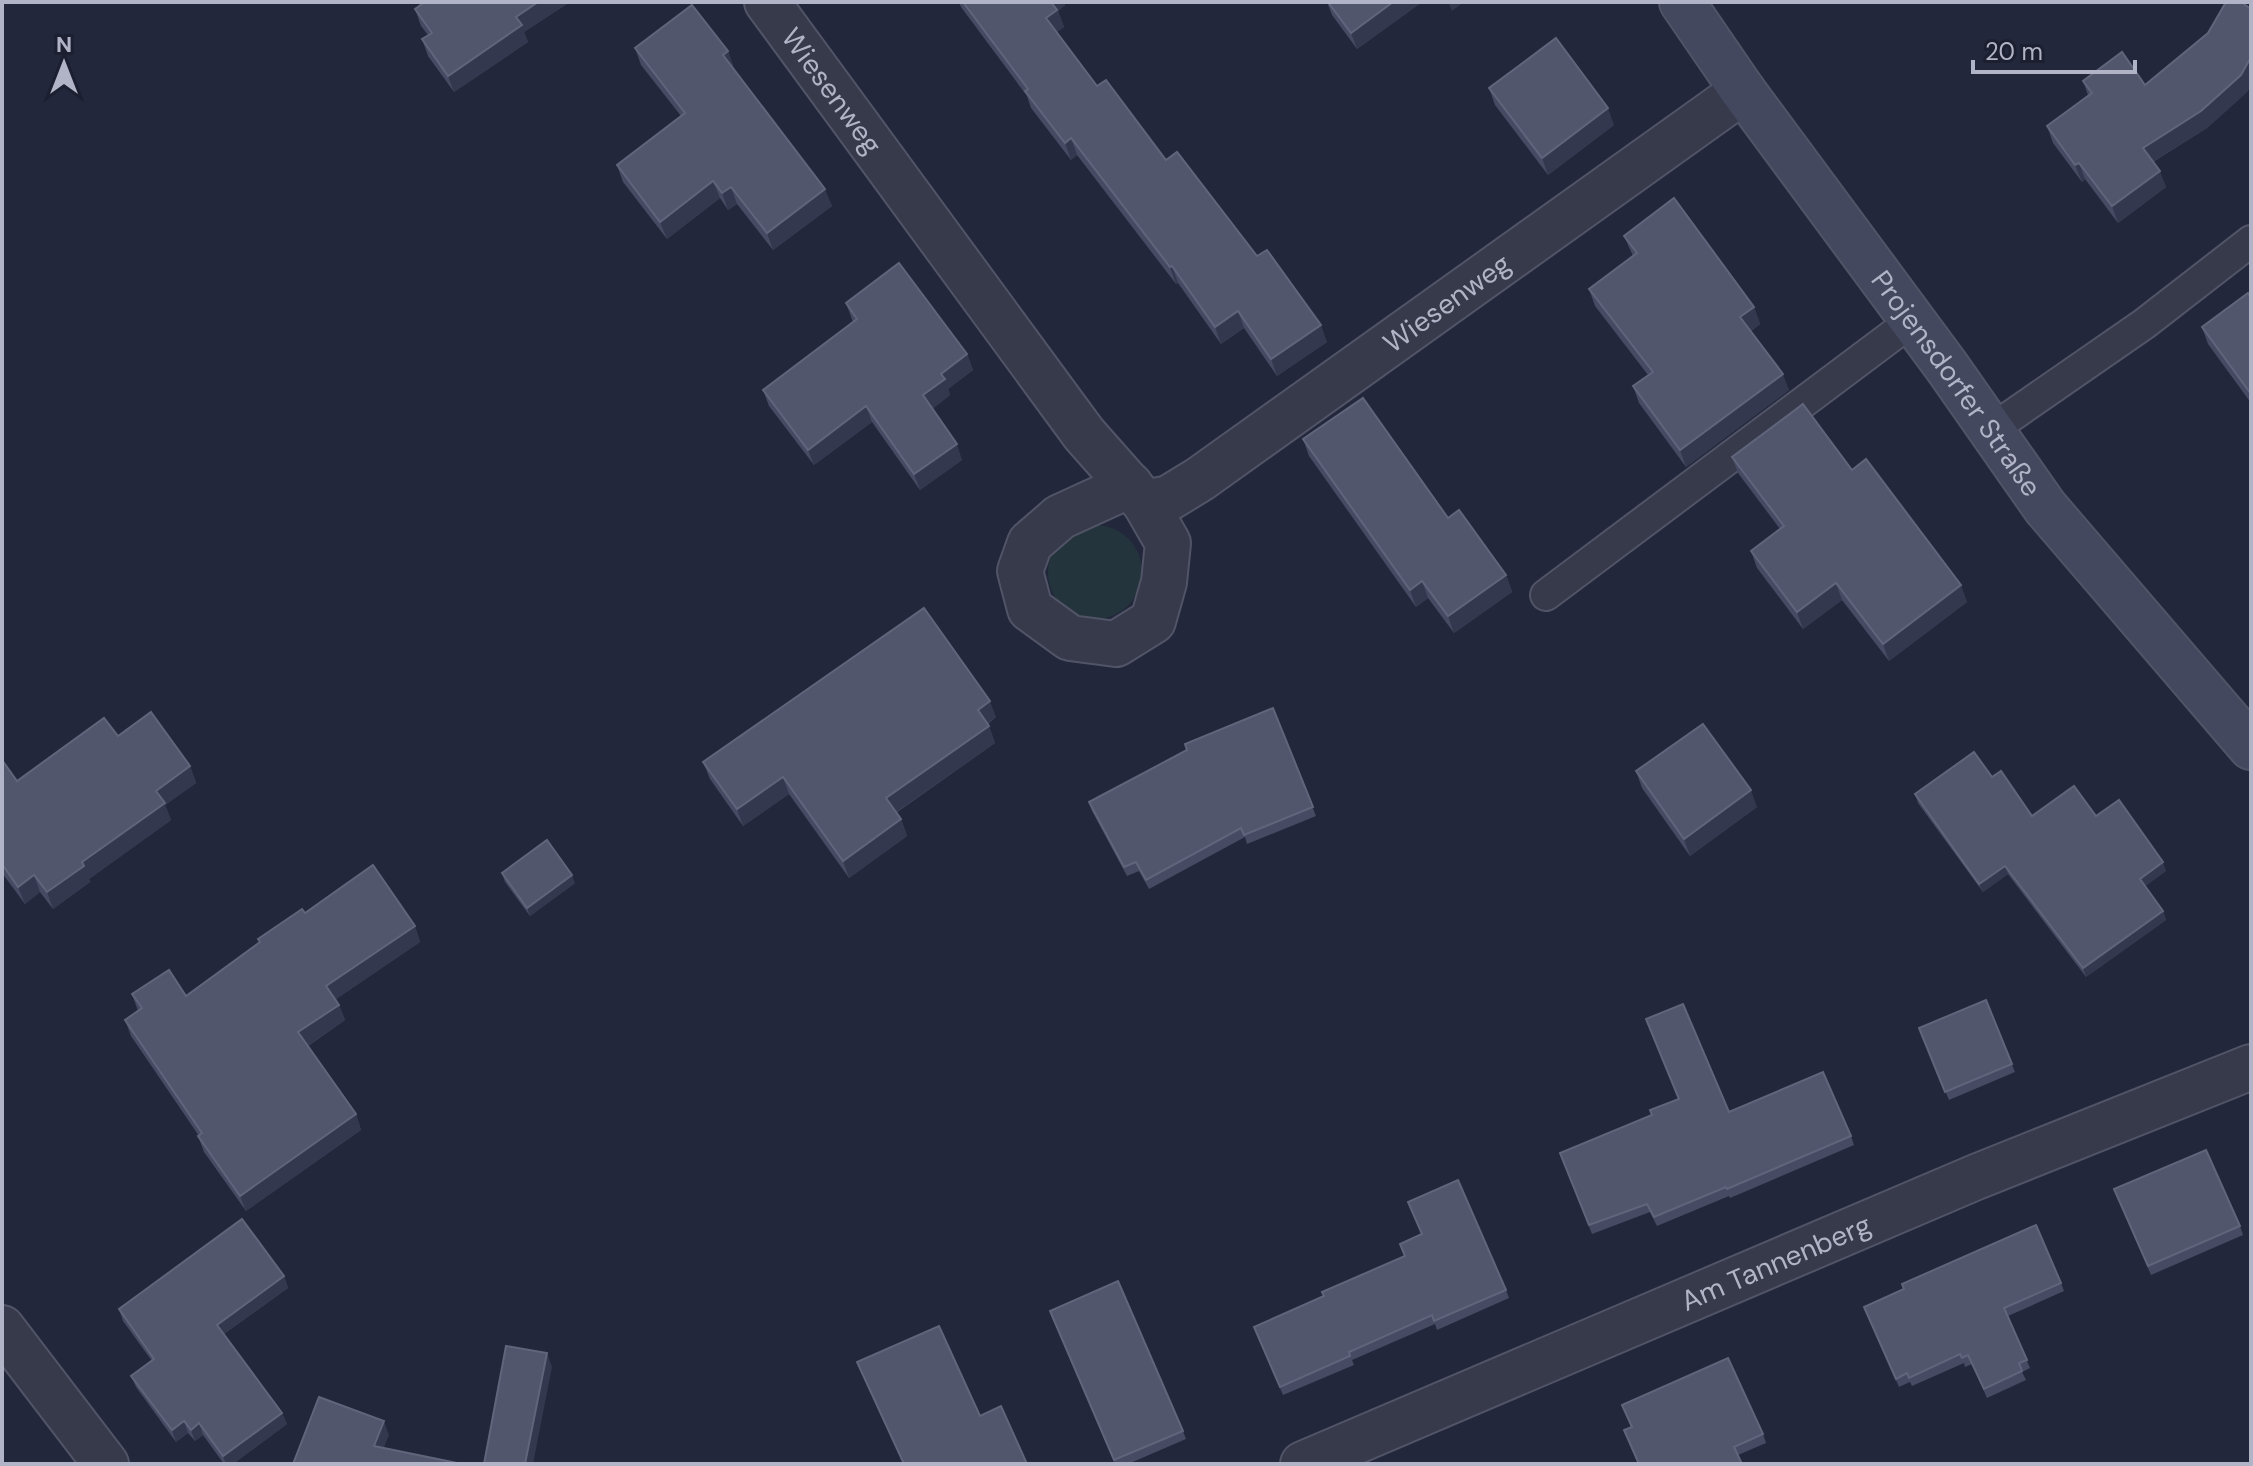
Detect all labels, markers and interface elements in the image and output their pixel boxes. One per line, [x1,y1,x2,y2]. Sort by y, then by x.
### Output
street label: Wiesenweg [773,20,890,162]
north arrow [24,24,104,104]
scale bar [1973,24,2135,74]
text: N [56,30,72,59]
text: 20 m [1985,36,2043,67]
street label: Wiesenweg [1376,245,1518,361]
street label: Projensdorfer Straße [1863,263,2050,504]
street label: Am Tannenberg [1675,1206,1877,1320]

